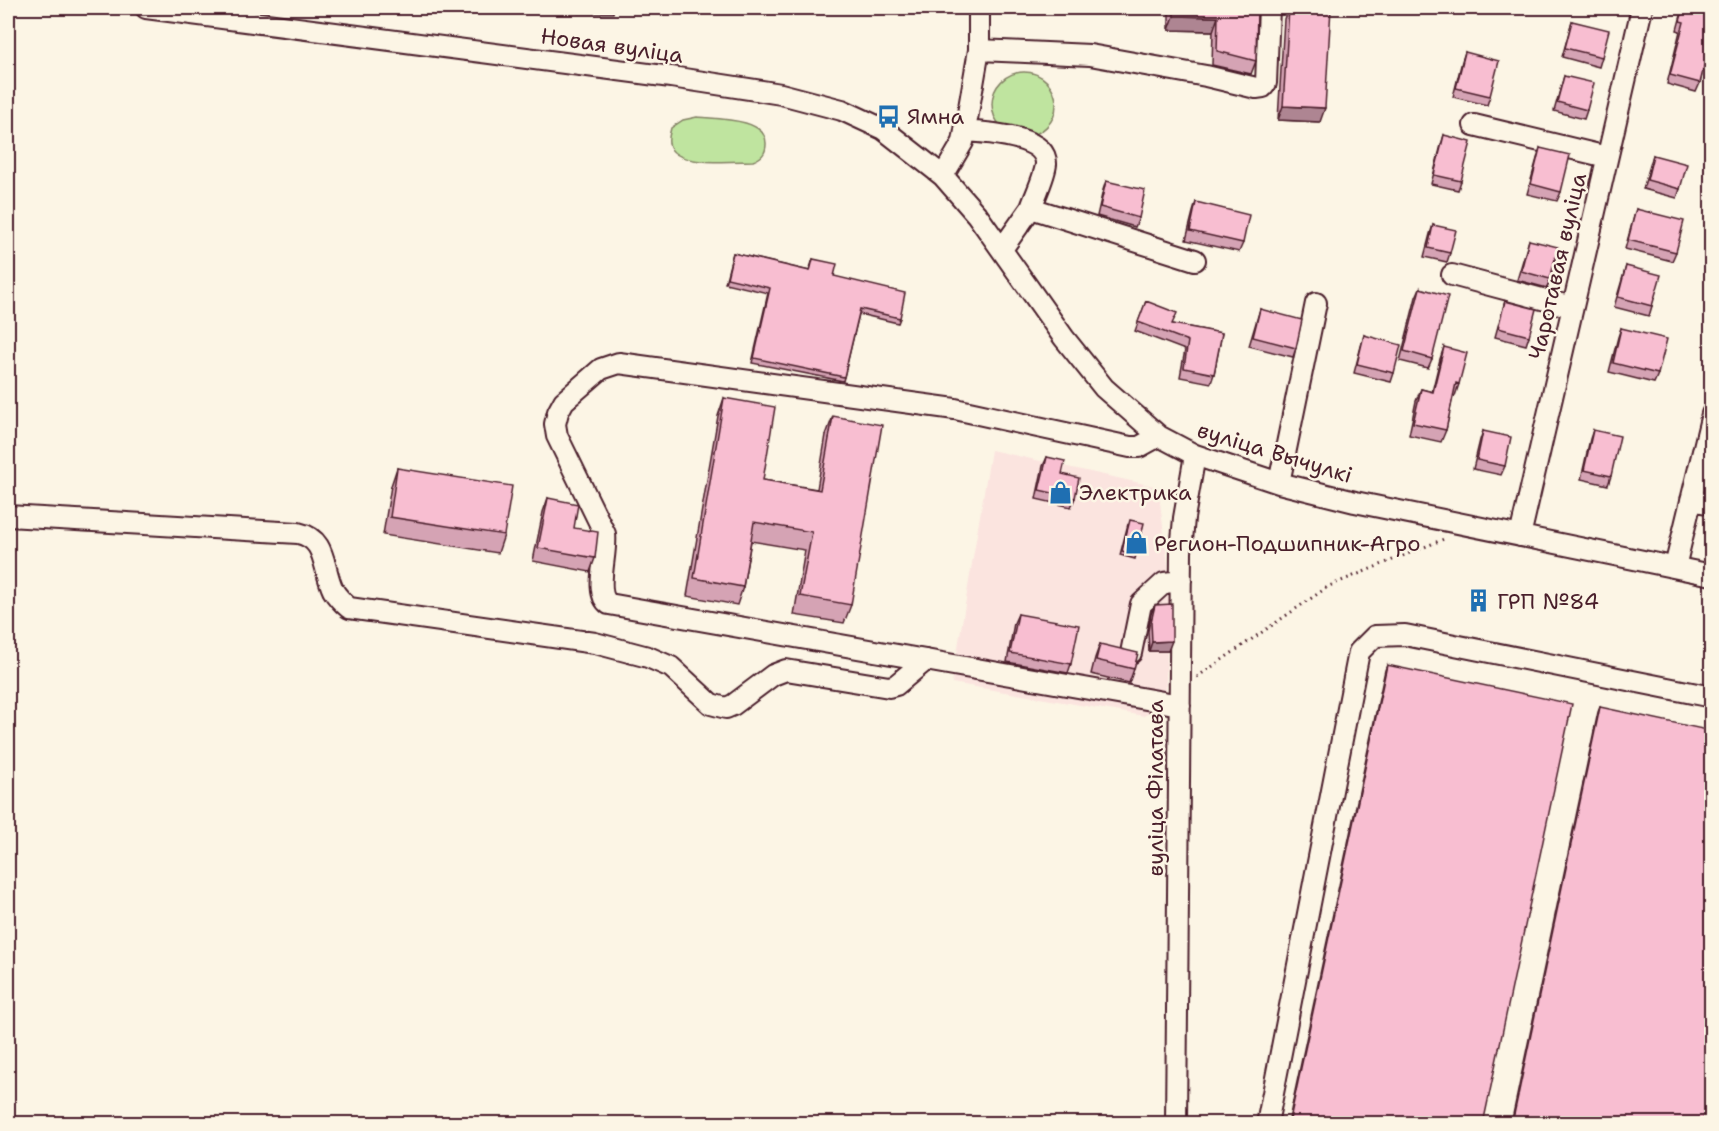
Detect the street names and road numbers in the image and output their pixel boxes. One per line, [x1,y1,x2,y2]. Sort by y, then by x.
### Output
street label: Новая вуліца [539,21,685,70]
street label: Чаротавая вуліца [1522,170,1593,362]
street label: вуліца Вычулкі [1194,415,1356,490]
street label: вуліца Філатава [1141,699,1170,877]

